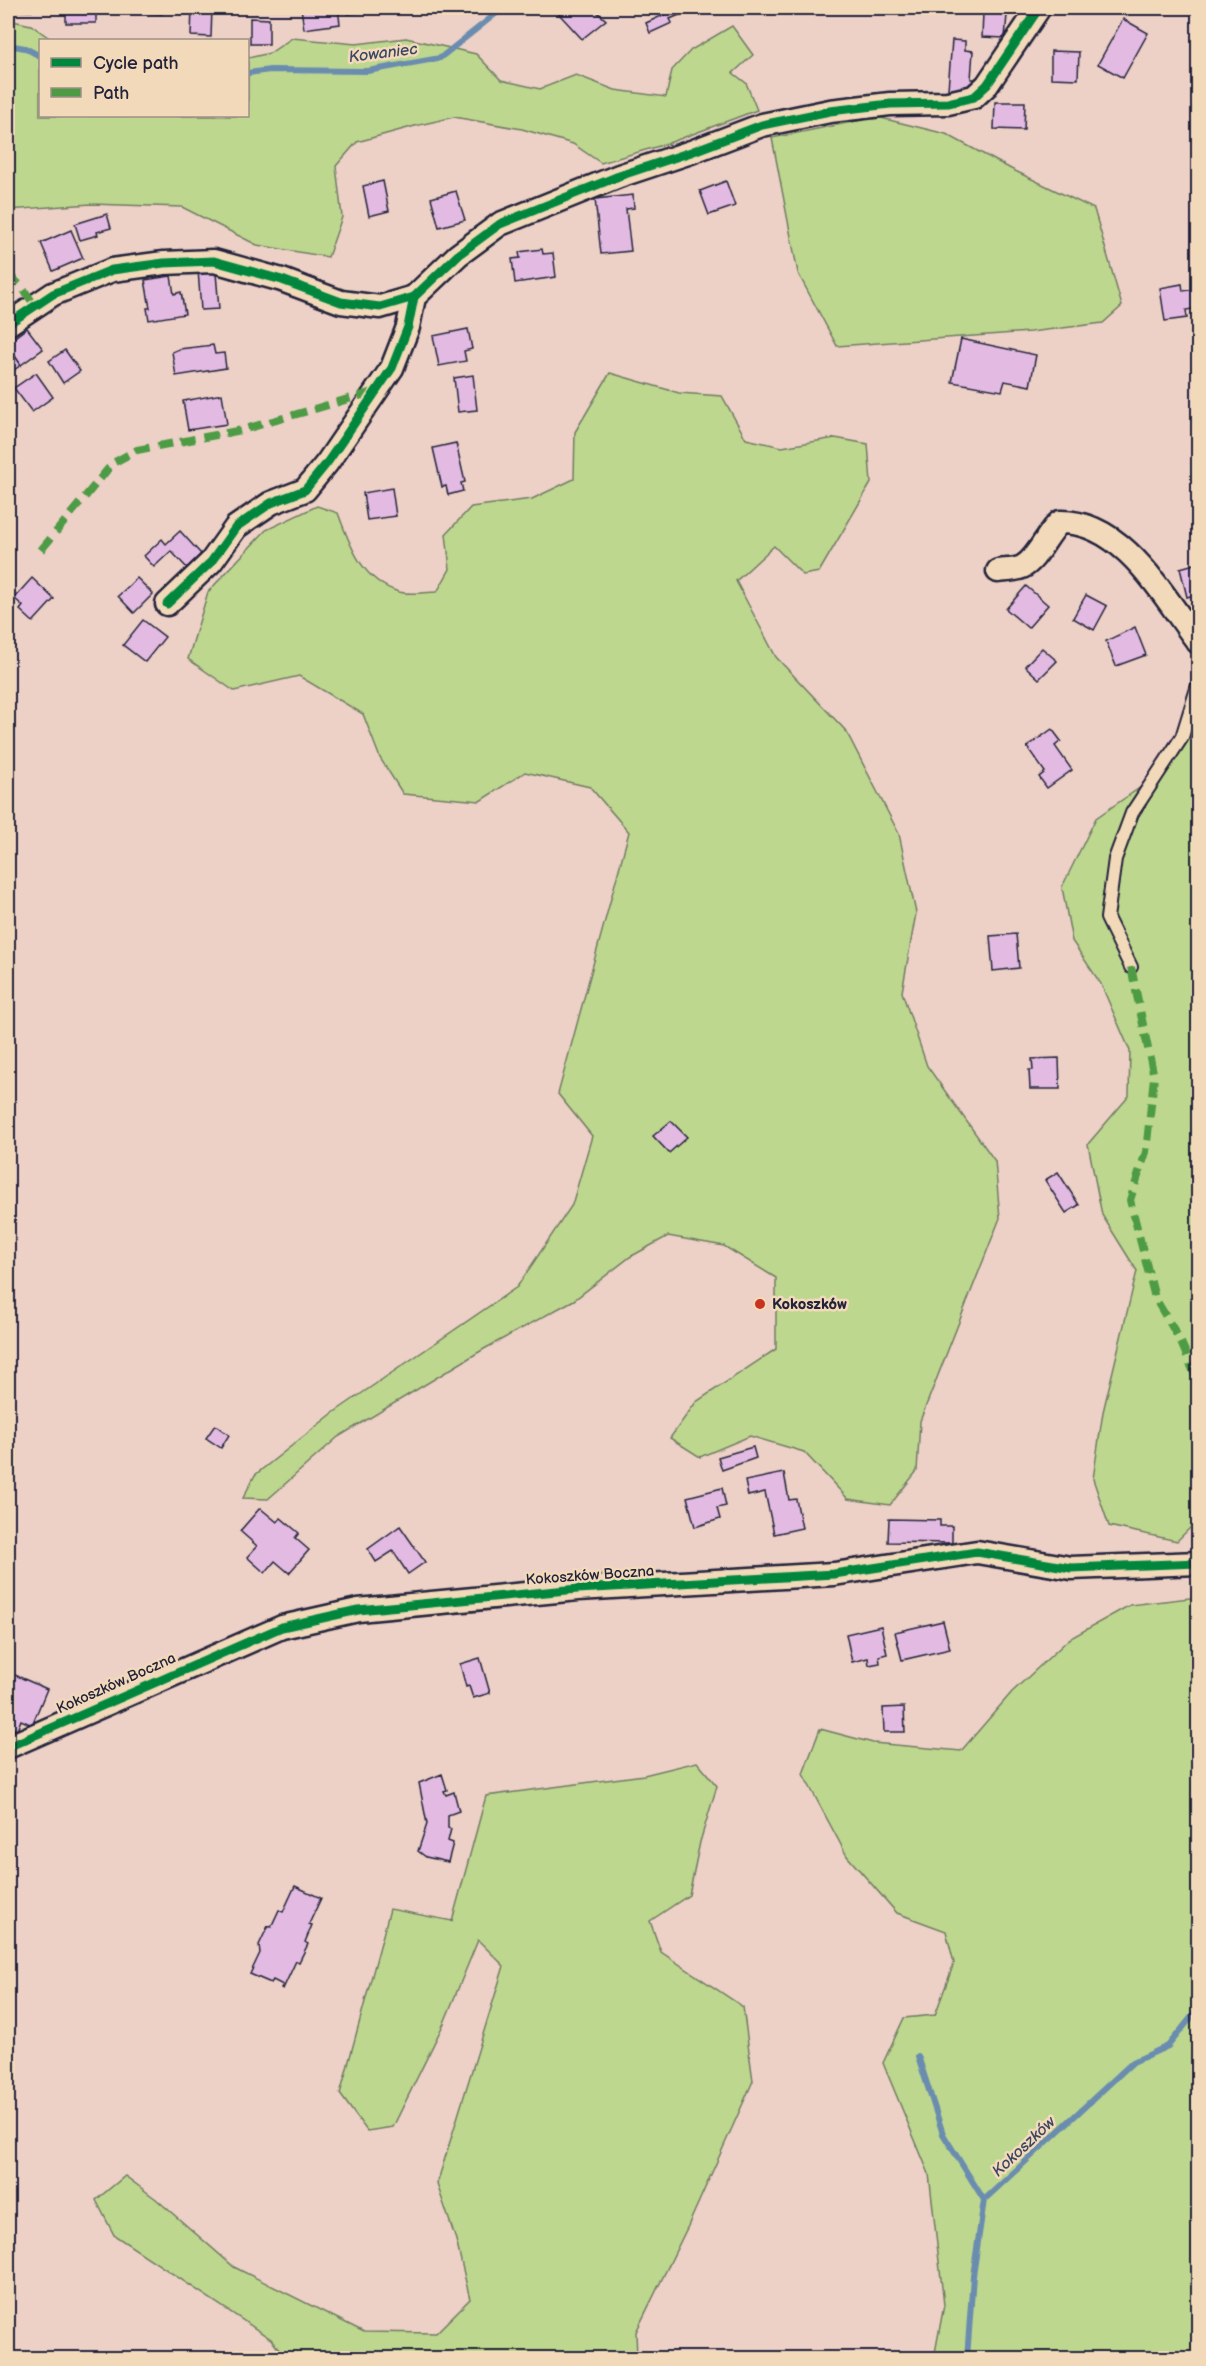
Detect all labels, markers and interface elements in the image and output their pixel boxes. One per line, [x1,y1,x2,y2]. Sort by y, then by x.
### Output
legend [39,39,249,117]
water label: Kowaniec [348,40,419,67]
text: Cycle path [93,53,179,74]
text: Path [93,83,129,104]
place label: Kokoszków [772,1295,847,1314]
marker: Kokoszków [753,1297,767,1311]
street label: Kokoszków Boczna [525,1562,655,1589]
street label: Kokoszków Boczna [54,1649,179,1718]
water label: Kokoszków [988,2112,1061,2181]

